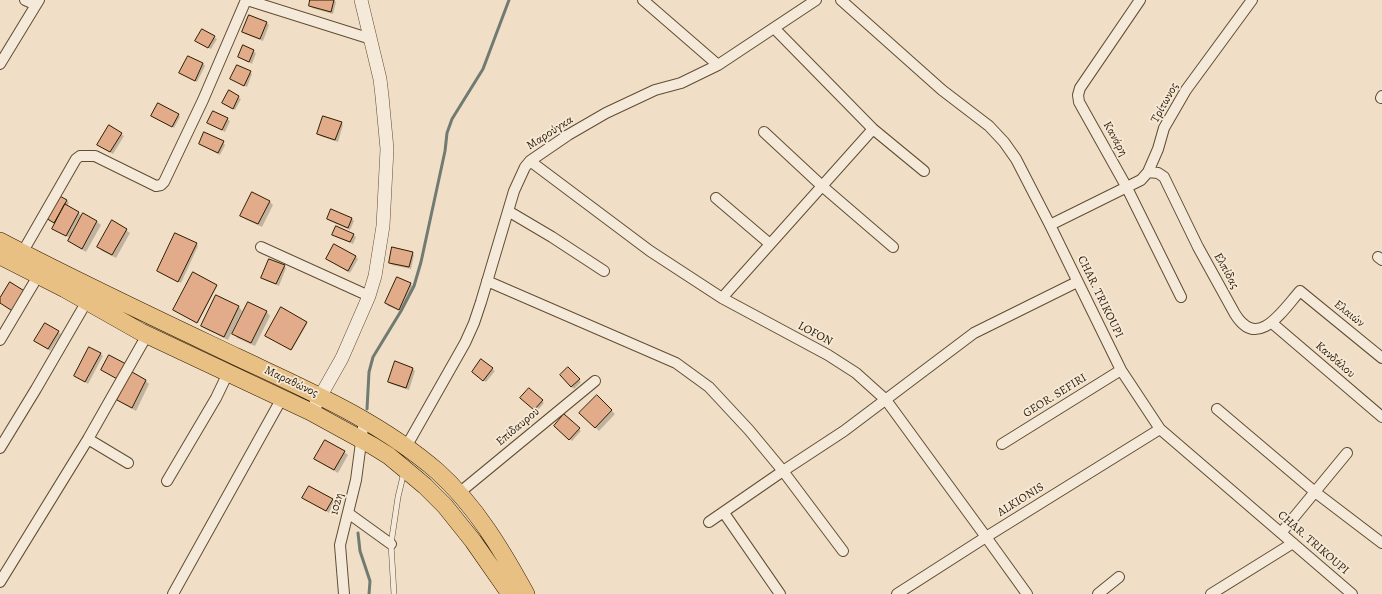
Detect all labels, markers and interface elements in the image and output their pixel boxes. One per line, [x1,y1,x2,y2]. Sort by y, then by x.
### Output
street label: Τρίτωνος [1148,80,1182,126]
street label: Μαρούγκα [524,113,576,153]
street label: Κανάρη [1100,119,1130,159]
street label: Ελπίδας [1210,250,1242,292]
street label: CHAR. TRIKOUPI [1074,254,1126,340]
street label: Ελαιών [1331,297,1367,331]
street label: LOFON [795,319,835,349]
street label: Κανδάλου [1312,339,1358,381]
street label: Μαραθώνος [262,363,320,401]
street label: GEOR. SEFIRI [1021,371,1089,421]
street label: Επίδαυρου [493,405,543,449]
street label: ALKIONIS [995,480,1047,520]
street label: 102η [327,491,347,517]
street label: CHAR. TRIKOUPI [1274,508,1352,578]

